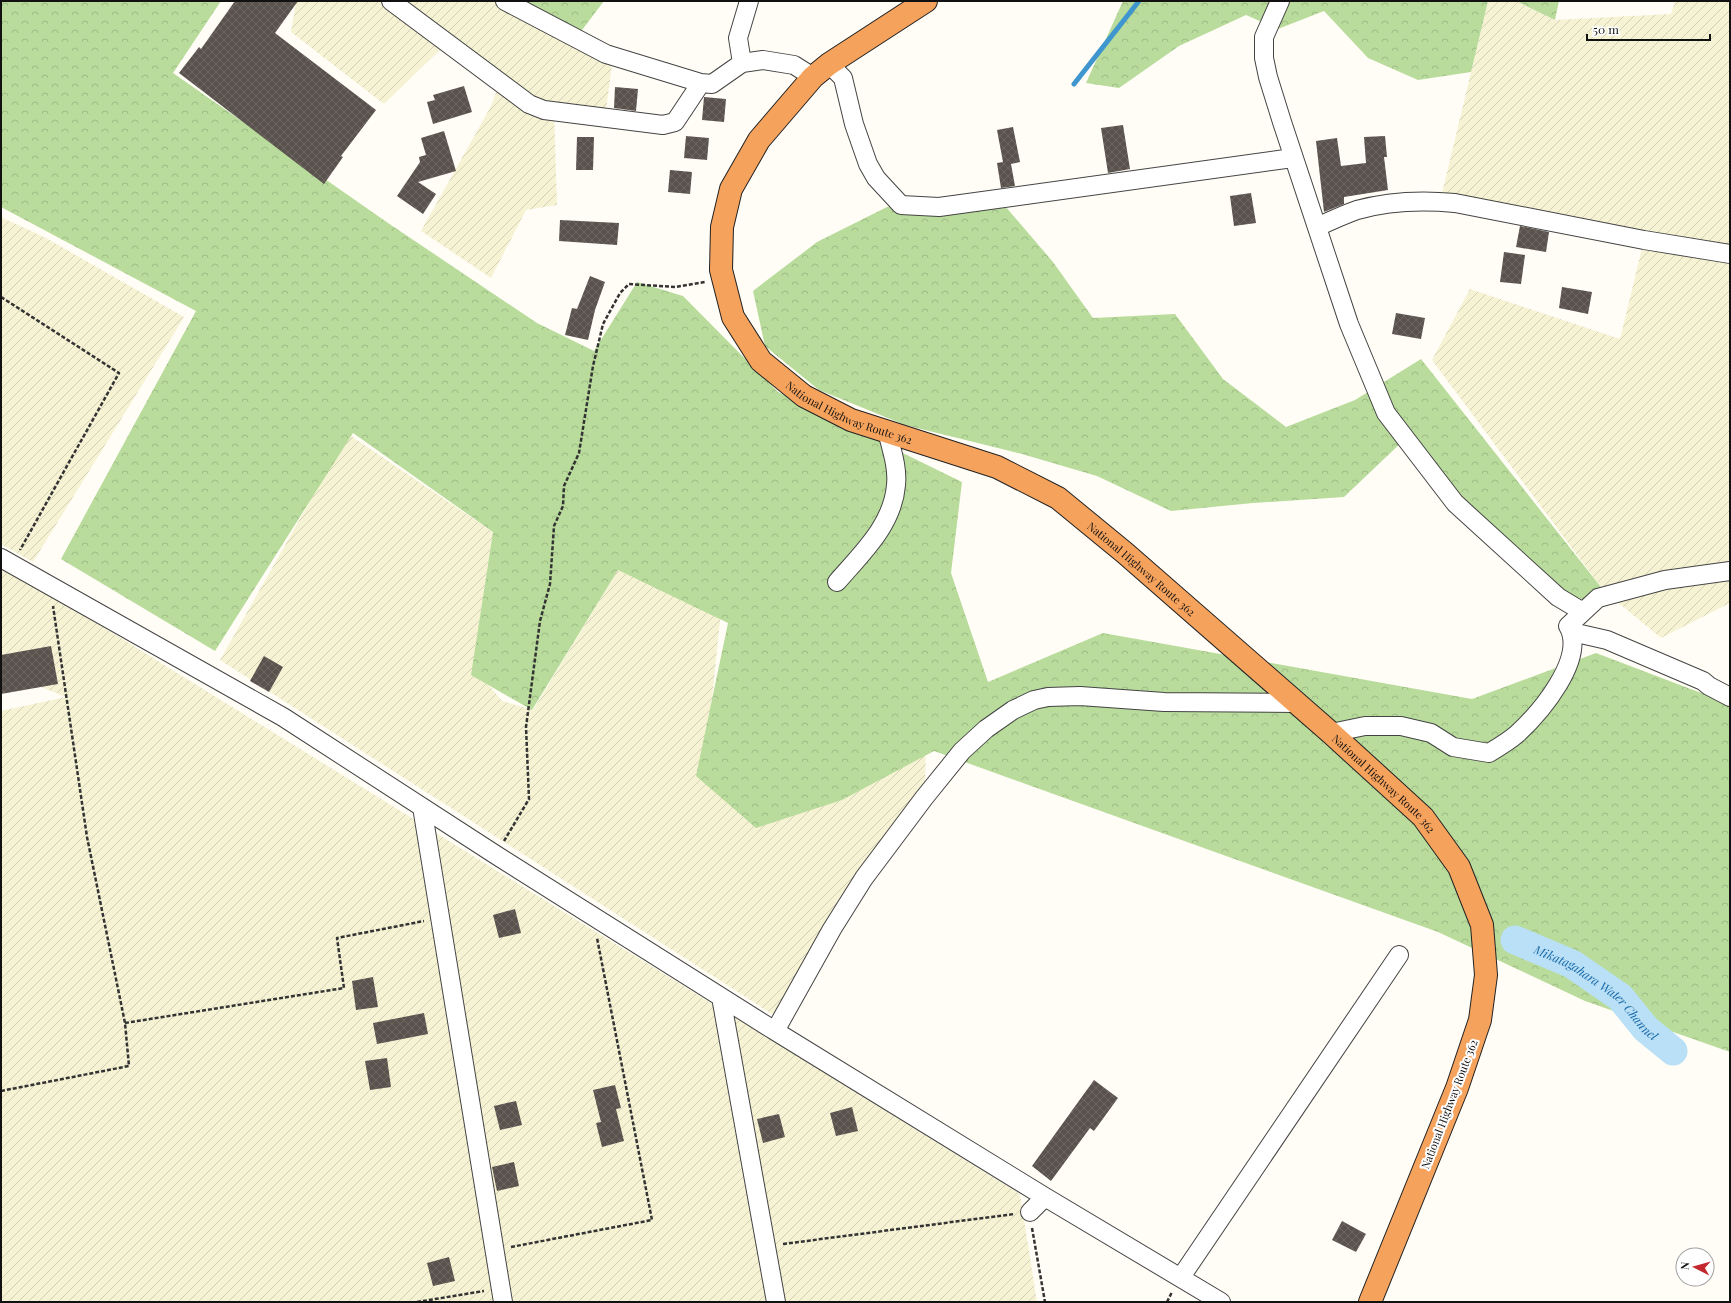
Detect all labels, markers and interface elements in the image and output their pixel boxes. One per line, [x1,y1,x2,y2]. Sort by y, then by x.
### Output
scale bar [1587,16,1710,42]
text: 50 m [1593,21,1619,37]
street label: National Highway Route 362 [783,377,914,447]
street label: National Highway Route 362 [1085,518,1199,619]
street label: National Highway Route 362 [1329,731,1439,836]
water label: Mikatagahara Water Channel [1531,941,1662,1044]
street label: National Highway Route 362 [1417,1037,1481,1171]
north arrow [1675,1247,1715,1287]
text: N [1677,1261,1692,1271]

